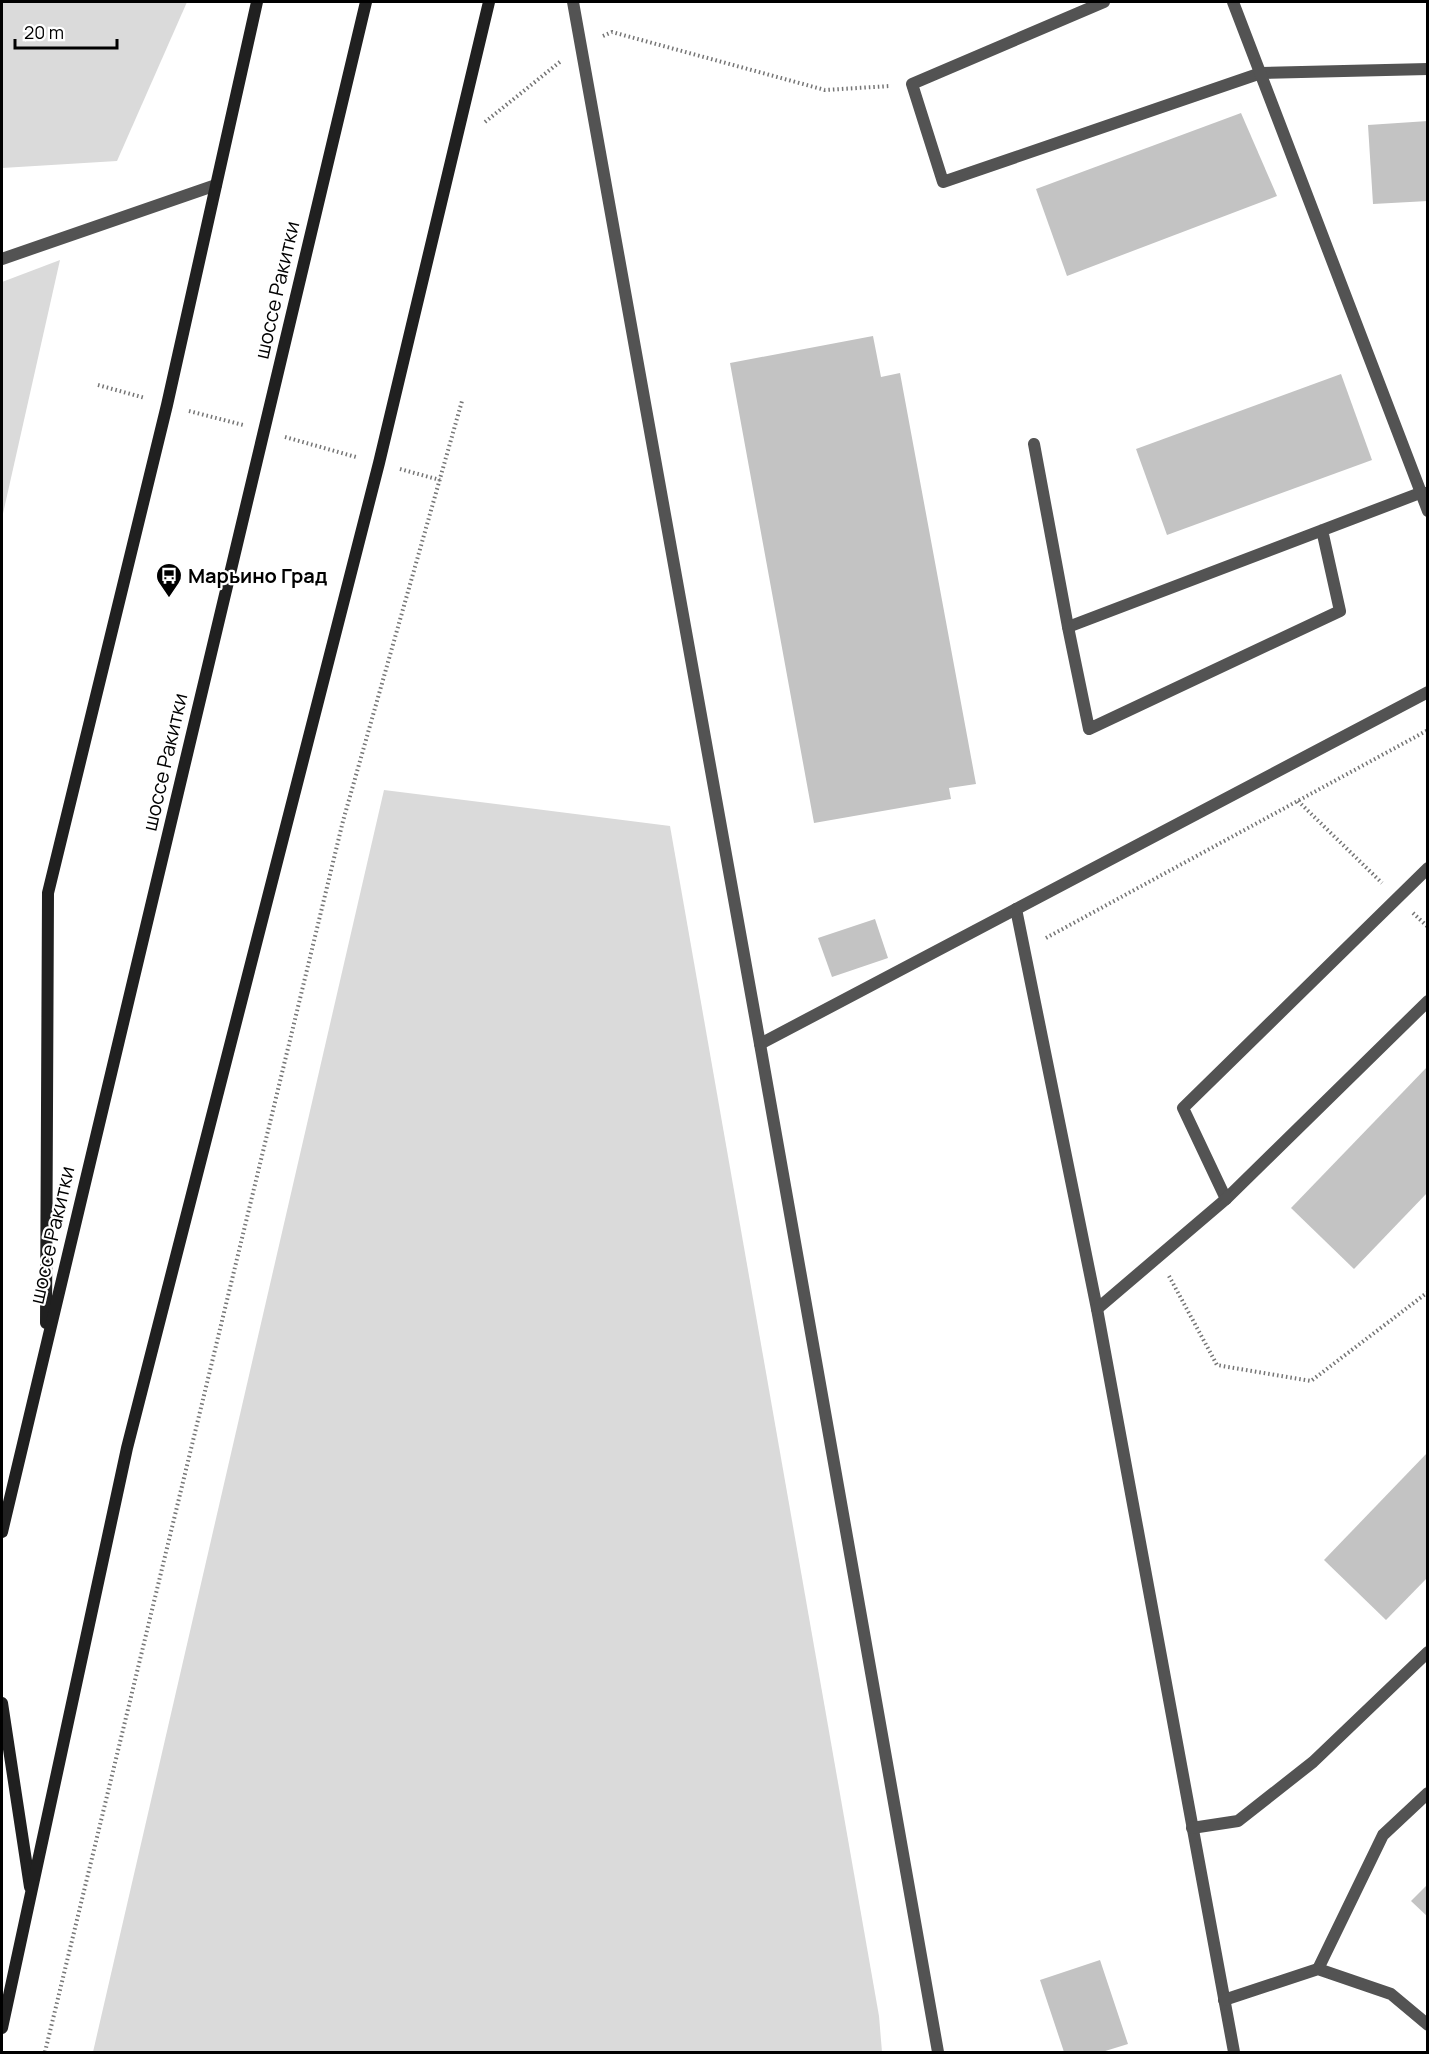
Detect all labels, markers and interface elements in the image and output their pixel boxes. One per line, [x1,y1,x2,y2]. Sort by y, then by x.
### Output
scale bar [15,12,117,50]
text: 20 m [24,20,64,44]
street label: шоссе Ракитки [248,218,305,361]
bus stop icon: Марьино Град [154,561,184,599]
place label: Марьино Град [188,562,328,589]
street label: шоссе Ракитки [136,690,193,833]
street label: шоссе Ракитки [23,1163,80,1306]

